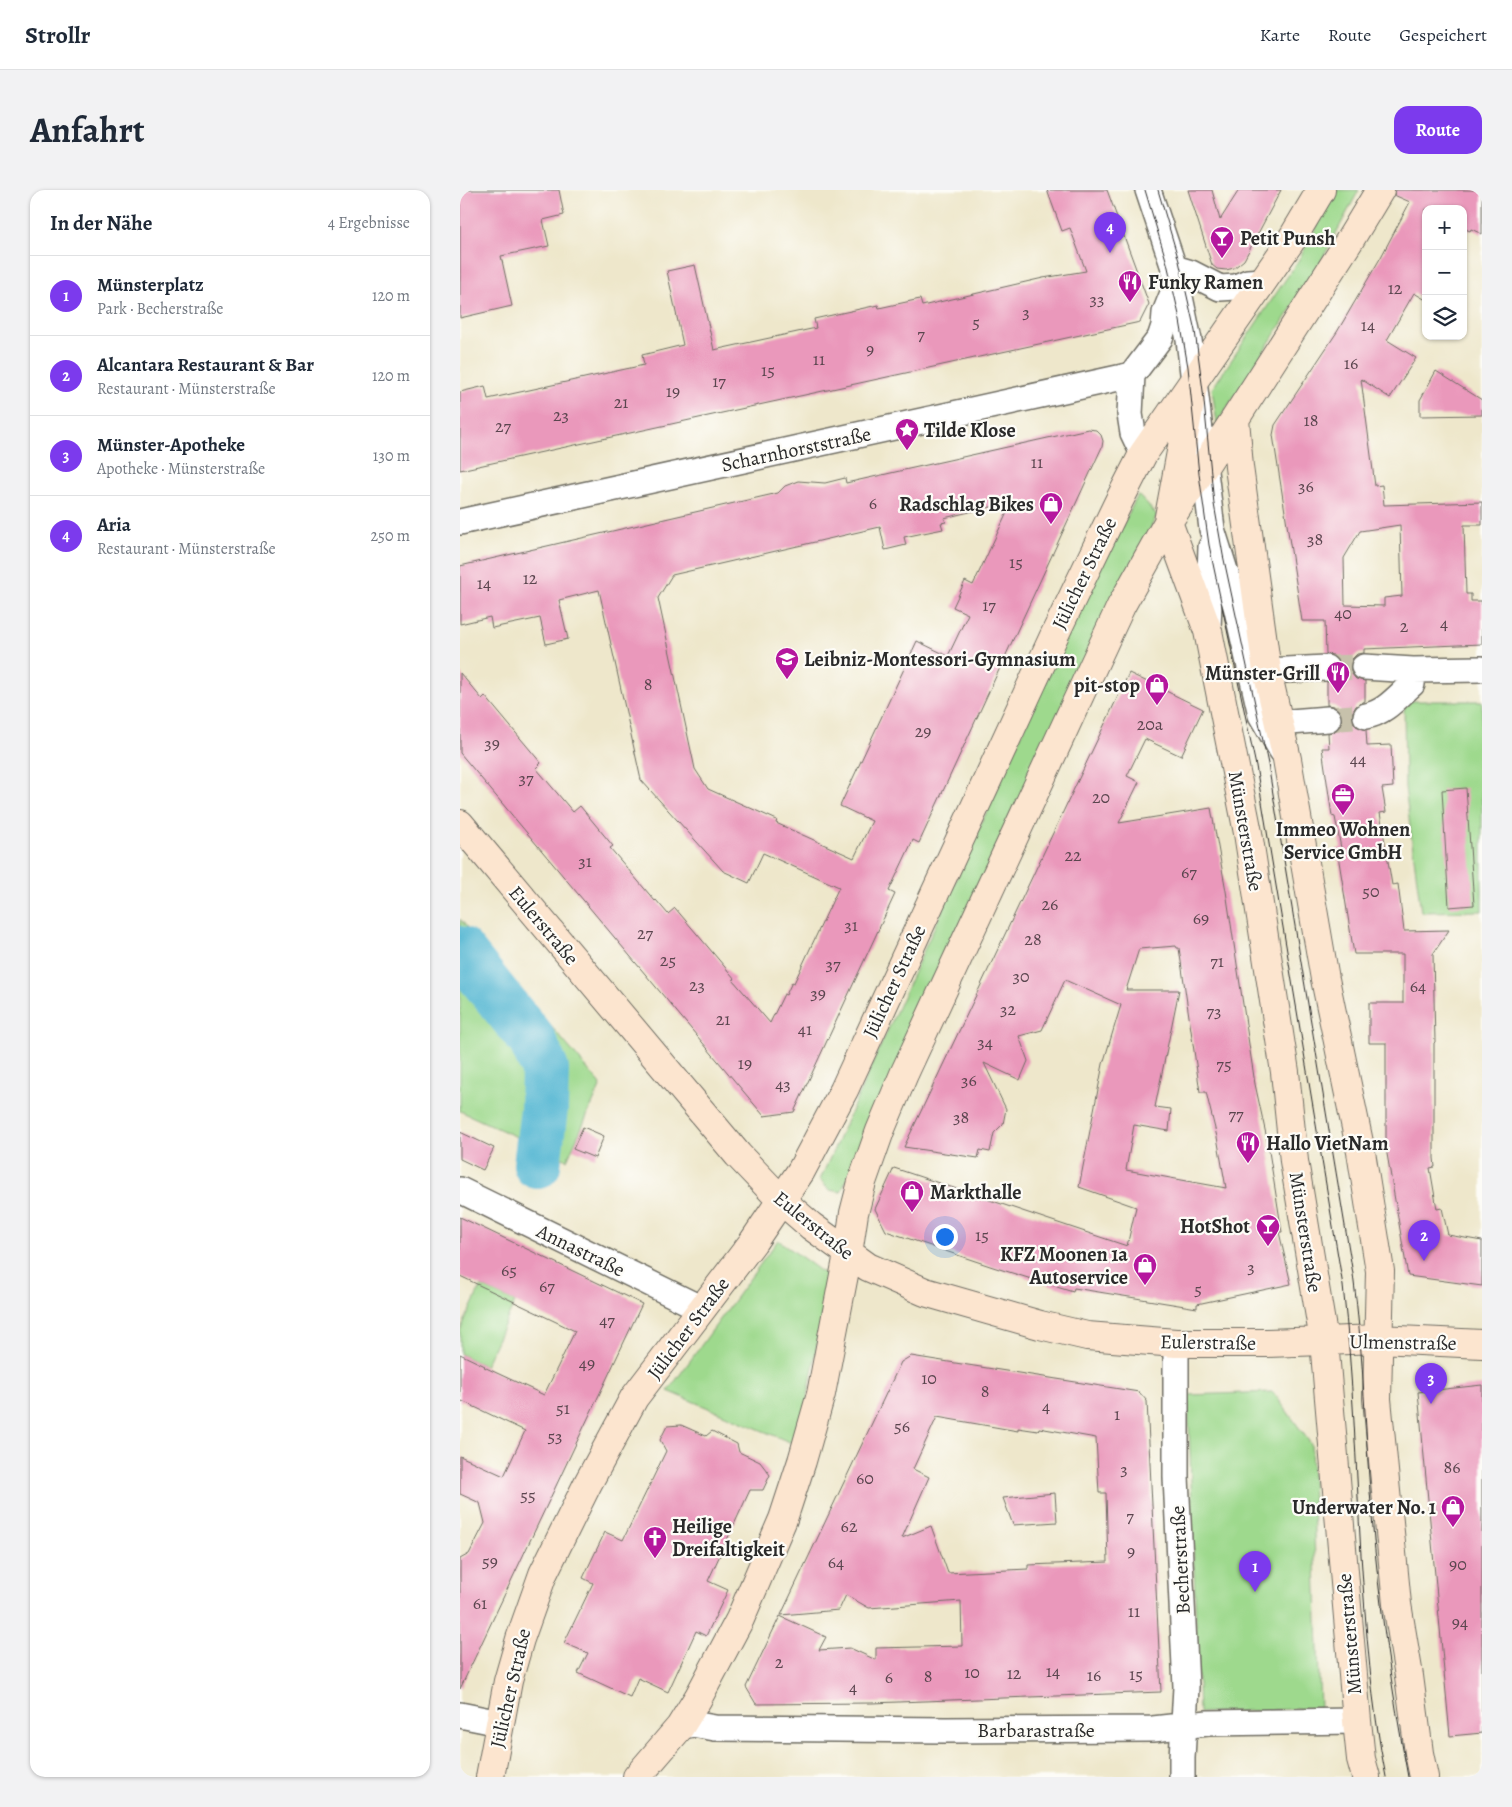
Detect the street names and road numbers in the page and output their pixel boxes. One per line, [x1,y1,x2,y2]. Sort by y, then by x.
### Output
street label: Scharnhorststraße [719,420,873,479]
street label: Jülicher Straße [1046,513,1123,634]
street label: Münsterstraße [1222,769,1269,893]
street label: Eulerstraße [502,880,585,971]
street label: Jülicher Straße [856,920,932,1042]
street label: Münsterstraße [1283,1170,1328,1294]
street label: Eulerstraße [768,1185,859,1266]
street label: Annastraße [531,1217,629,1283]
street label: Jülicher Straße [641,1272,736,1385]
street label: Eulerstraße [1160,1328,1256,1357]
street label: Ulmenstraße [1349,1328,1457,1357]
street label: Becherstraße [1164,1505,1197,1615]
street label: Münsterstraße [1331,1572,1368,1696]
street label: Jülicher Straße [484,1626,537,1750]
street label: Barbarastraße [977,1717,1095,1744]

